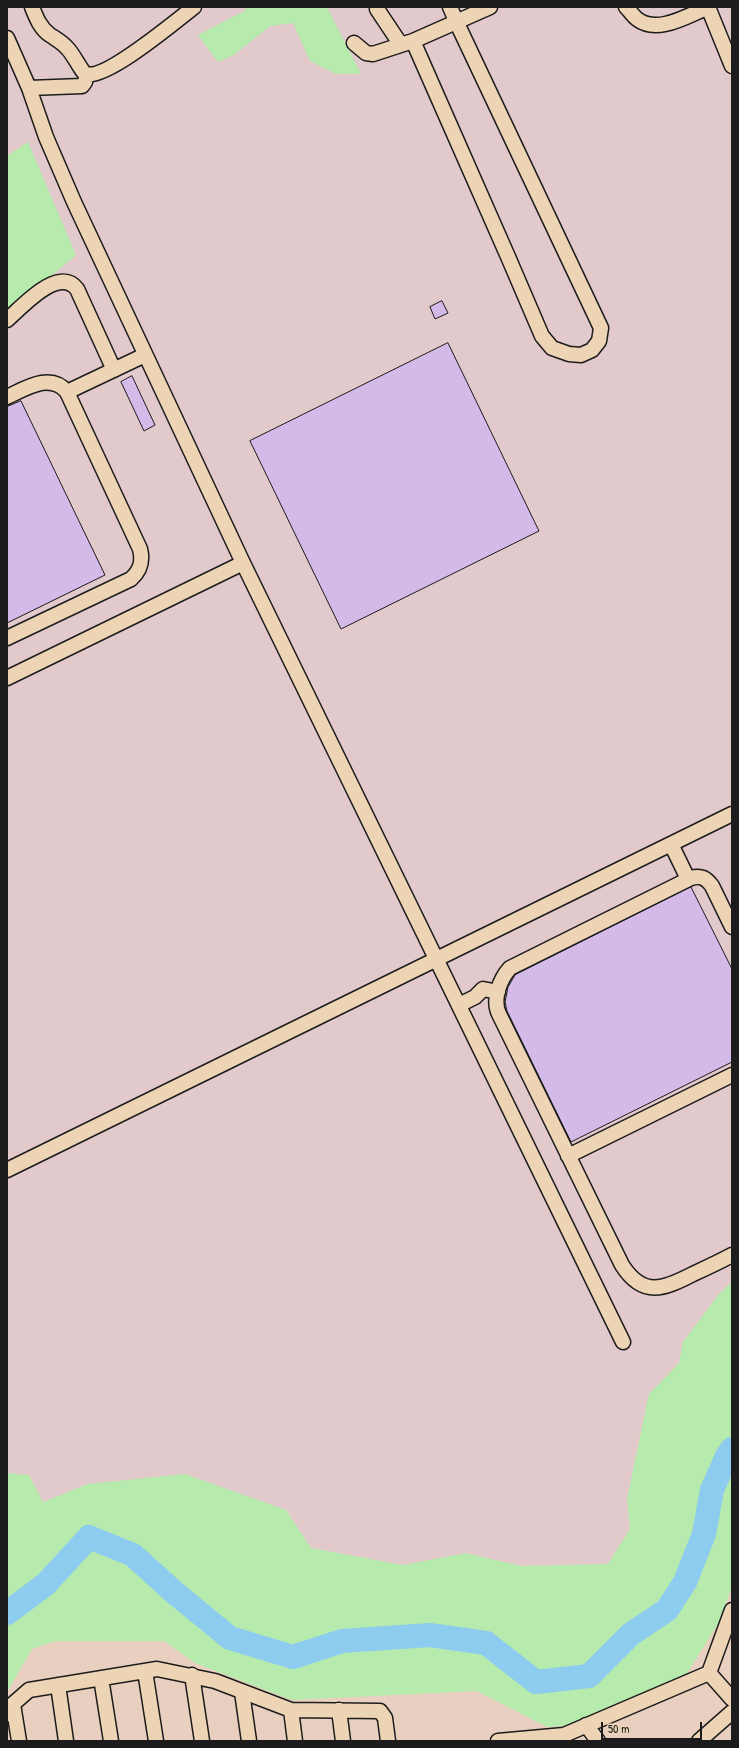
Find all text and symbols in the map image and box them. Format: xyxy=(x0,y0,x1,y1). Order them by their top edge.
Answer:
scale bar xyxy=(603,1714,704,1740)
text: 50 m xyxy=(608,1720,629,1737)

